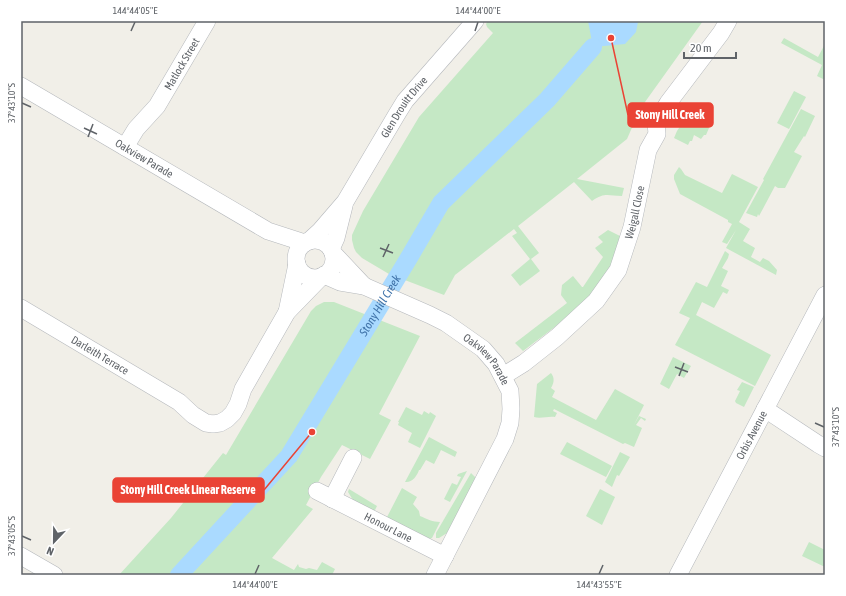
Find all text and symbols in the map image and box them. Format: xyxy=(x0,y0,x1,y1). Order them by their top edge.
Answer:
text: 144°44'05"E xyxy=(113,5,158,16)
text: 144°44'00"E xyxy=(456,5,501,16)
scale bar xyxy=(684,34,736,60)
street label: Matlock Street xyxy=(162,36,202,92)
text: 20 m xyxy=(690,41,712,55)
street label: Glen Drouitt Drive xyxy=(378,74,430,140)
text: 37°43'10"S xyxy=(6,83,17,123)
callout: Stony Hill Creek xyxy=(628,103,713,127)
text: Stony Hill Creek xyxy=(635,108,705,122)
street label: Oakview Parade xyxy=(113,137,175,180)
street label: Weigall Close xyxy=(623,185,646,240)
water label: Stony Hill Creek xyxy=(356,272,404,339)
street label: Oakview Parade xyxy=(461,331,512,387)
street label: Darleith Terrace xyxy=(69,333,131,377)
text: 37°43'10"S xyxy=(830,407,841,447)
street label: Orbis Avenue xyxy=(734,409,769,462)
callout: Stony Hill Creek Linear Reserve xyxy=(113,478,264,502)
text: Stony Hill Creek Linear Reserve xyxy=(120,483,256,497)
street label: Honour Lane xyxy=(362,510,414,544)
text: 37°43'05"S xyxy=(6,516,17,556)
north arrow xyxy=(34,522,74,562)
text: N xyxy=(45,544,56,558)
text: 144°44'00"E xyxy=(233,579,278,590)
text: 144°43'55"E xyxy=(577,579,622,590)

